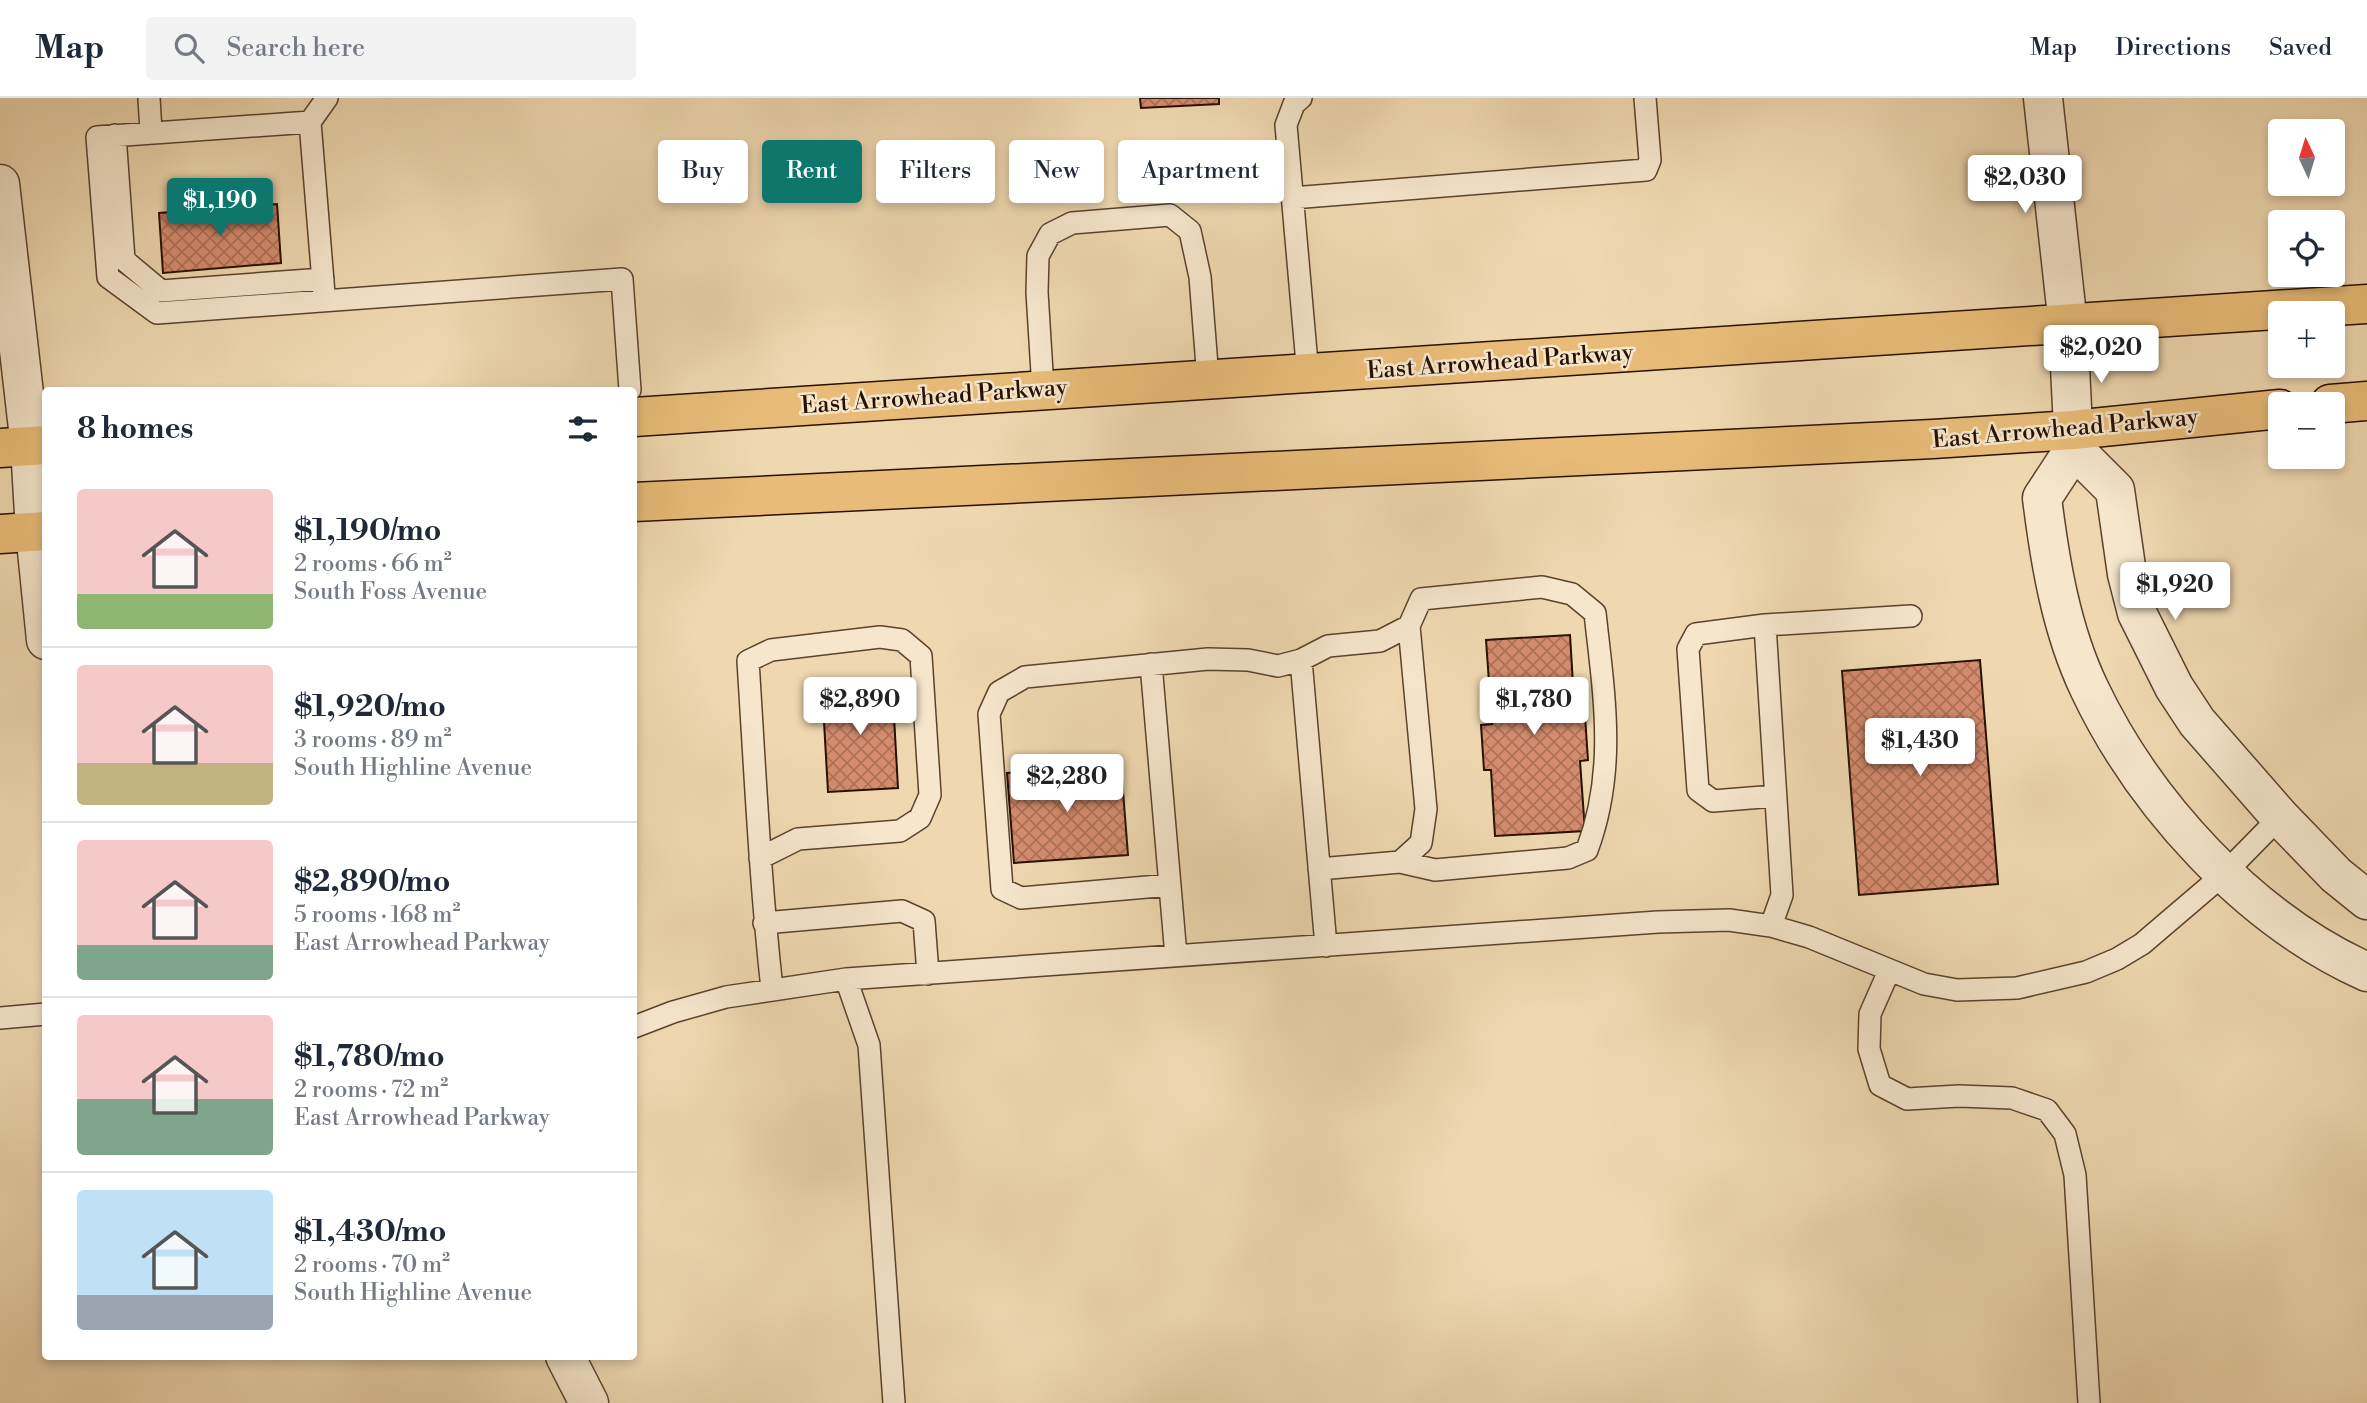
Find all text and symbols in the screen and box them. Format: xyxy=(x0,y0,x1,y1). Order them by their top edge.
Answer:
search box xyxy=(146,17,636,80)
text: Map xyxy=(35,28,104,69)
icon: search xyxy=(170,29,208,67)
text: Search here xyxy=(226,32,365,64)
text: Map xyxy=(2030,33,2077,63)
text: Directions xyxy=(2115,33,2231,63)
text: Saved xyxy=(2269,33,2332,63)
north arrow xyxy=(2268,119,2345,196)
map controls xyxy=(2268,119,2345,469)
chip: Buy xyxy=(658,140,748,203)
chip: Rent xyxy=(762,140,862,203)
chip: Filters xyxy=(876,140,995,203)
chip: New xyxy=(1009,140,1104,203)
chip: Apartment xyxy=(1118,140,1284,203)
pin: $2,030 xyxy=(1968,156,2082,215)
text: $2,030 xyxy=(1984,164,2066,192)
pin: $1,190 xyxy=(163,178,277,238)
text: $1,190 xyxy=(183,187,257,215)
button: locate xyxy=(2268,210,2345,287)
button: + xyxy=(2268,301,2345,378)
pin: $2,020 xyxy=(2044,326,2158,385)
text: $2,020 xyxy=(2060,334,2142,362)
street label: East Arrowhead Parkway xyxy=(1366,338,1635,386)
street label: East Arrowhead Parkway xyxy=(800,373,1069,421)
button: − xyxy=(2268,392,2345,469)
street label: East Arrowhead Parkway xyxy=(1931,402,2200,456)
text: 8 homes xyxy=(77,410,193,448)
icon: filters xyxy=(564,410,602,448)
text: $1,190/mo xyxy=(294,512,441,550)
icon: home xyxy=(133,517,217,601)
text: 2 rooms · 66 m² xyxy=(294,550,452,578)
pin: $1,920 xyxy=(2118,562,2232,622)
text: $1,920 xyxy=(2136,571,2214,599)
text: South Foss Avenue xyxy=(294,578,487,606)
pin: $2,890 xyxy=(803,678,917,737)
pin: $1,780 xyxy=(1477,678,1591,737)
text: $2,890 xyxy=(820,686,900,714)
text: $1,780 xyxy=(1496,686,1572,714)
text: $1,920/mo xyxy=(294,688,446,726)
icon: home xyxy=(133,693,217,777)
pin: $1,430 xyxy=(1863,718,1977,778)
text: 3 rooms · 89 m² xyxy=(294,726,451,754)
text: $1,430 xyxy=(1881,727,1959,755)
text: South Highline Avenue xyxy=(294,754,532,782)
pin: $2,280 xyxy=(1010,754,1124,814)
text: $2,280 xyxy=(1027,763,1107,791)
text: $2,890/mo xyxy=(294,863,450,901)
icon: home xyxy=(133,868,217,952)
text: 5 rooms · 168 m² xyxy=(294,901,461,929)
text: East Arrowhead Parkway xyxy=(294,929,550,957)
text: $1,780/mo xyxy=(294,1038,445,1076)
icon: home xyxy=(133,1043,217,1127)
text: 2 rooms · 72 m² xyxy=(294,1076,448,1104)
text: East Arrowhead Parkway xyxy=(294,1104,550,1132)
text: $1,430/mo xyxy=(294,1213,446,1251)
icon: home xyxy=(133,1218,217,1302)
text: 2 rooms · 70 m² xyxy=(294,1251,450,1279)
text: South Highline Avenue xyxy=(294,1279,532,1307)

